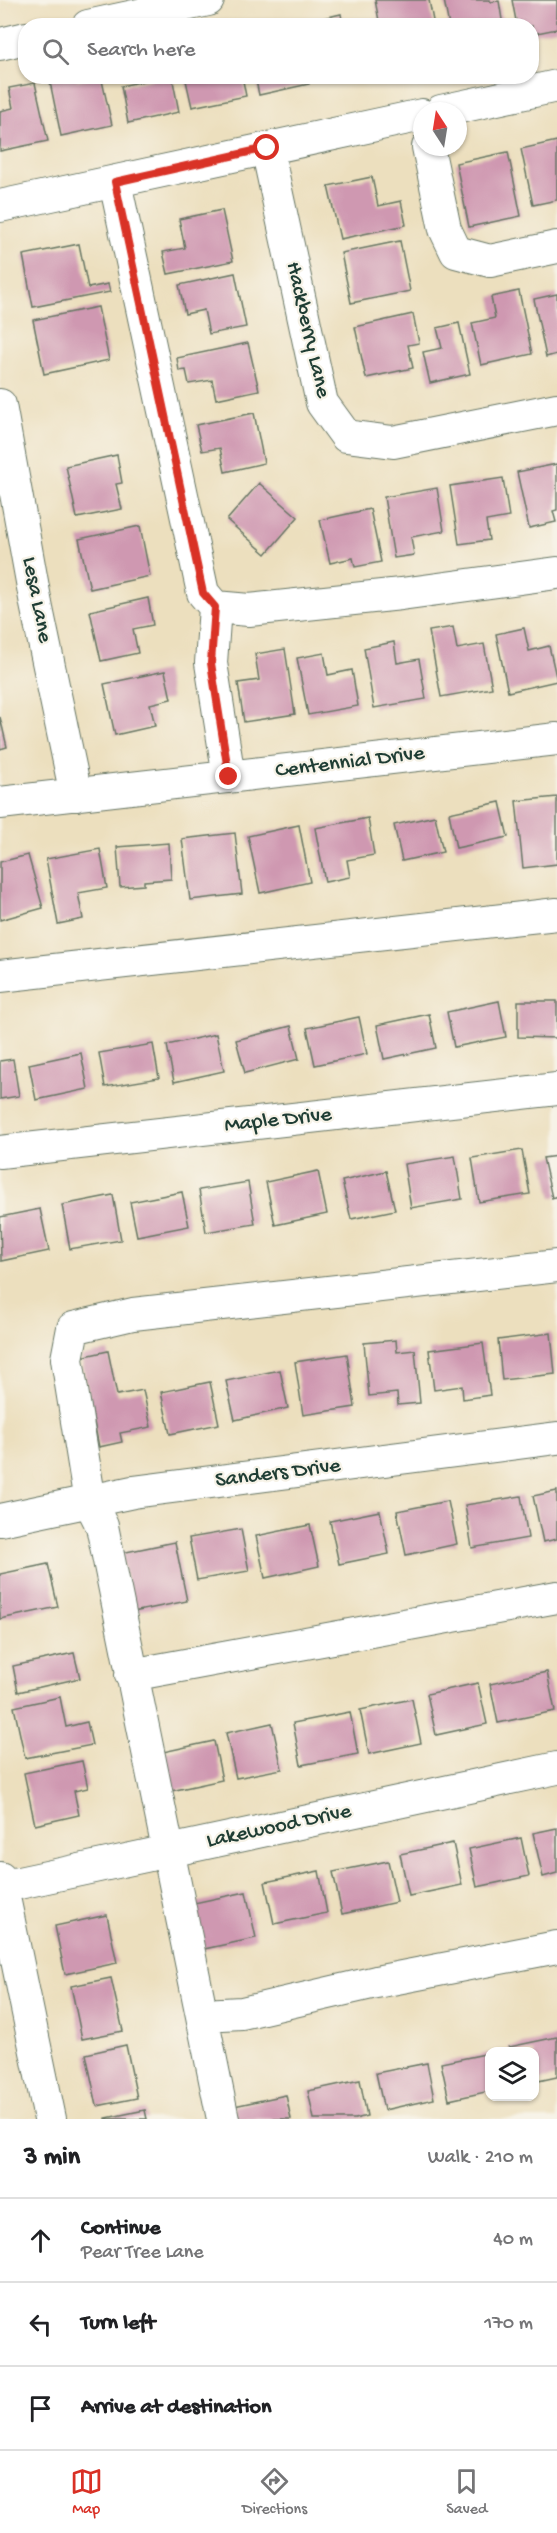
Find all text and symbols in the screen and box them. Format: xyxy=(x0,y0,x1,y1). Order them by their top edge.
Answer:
search box xyxy=(18,18,539,84)
icon: search xyxy=(39,35,72,68)
text: Search here xyxy=(87,38,195,64)
north arrow xyxy=(413,102,467,156)
route start xyxy=(253,134,279,160)
street label: Hackberry Lane xyxy=(279,259,335,401)
street label: Lesa Lane xyxy=(15,555,57,646)
street label: Centennial Drive xyxy=(274,741,427,785)
route end xyxy=(215,763,241,789)
street label: Maple Drive xyxy=(223,1102,334,1140)
street label: Sanders Drive xyxy=(214,1453,343,1495)
street label: Lakewood Drive xyxy=(204,1799,354,1855)
map controls xyxy=(485,2047,539,2101)
button: layers xyxy=(485,2047,539,2101)
text: 3 min xyxy=(24,2143,80,2174)
text: Walk · 210 m xyxy=(428,2147,533,2170)
text: Continue xyxy=(81,2216,161,2242)
icon: ahead xyxy=(24,2224,57,2257)
text: 40 m xyxy=(493,2229,533,2252)
text: Pear Tree Lane xyxy=(81,2242,204,2265)
icon: left xyxy=(24,2308,57,2341)
text: Turn left xyxy=(81,2311,155,2337)
text: 170 m xyxy=(484,2313,533,2336)
icon: arrive xyxy=(24,2392,57,2425)
text: Arrive at destination xyxy=(81,2395,271,2421)
tab: Map xyxy=(70,2465,103,2520)
tab: Directions xyxy=(242,2465,307,2520)
tab: Saved xyxy=(446,2465,487,2520)

